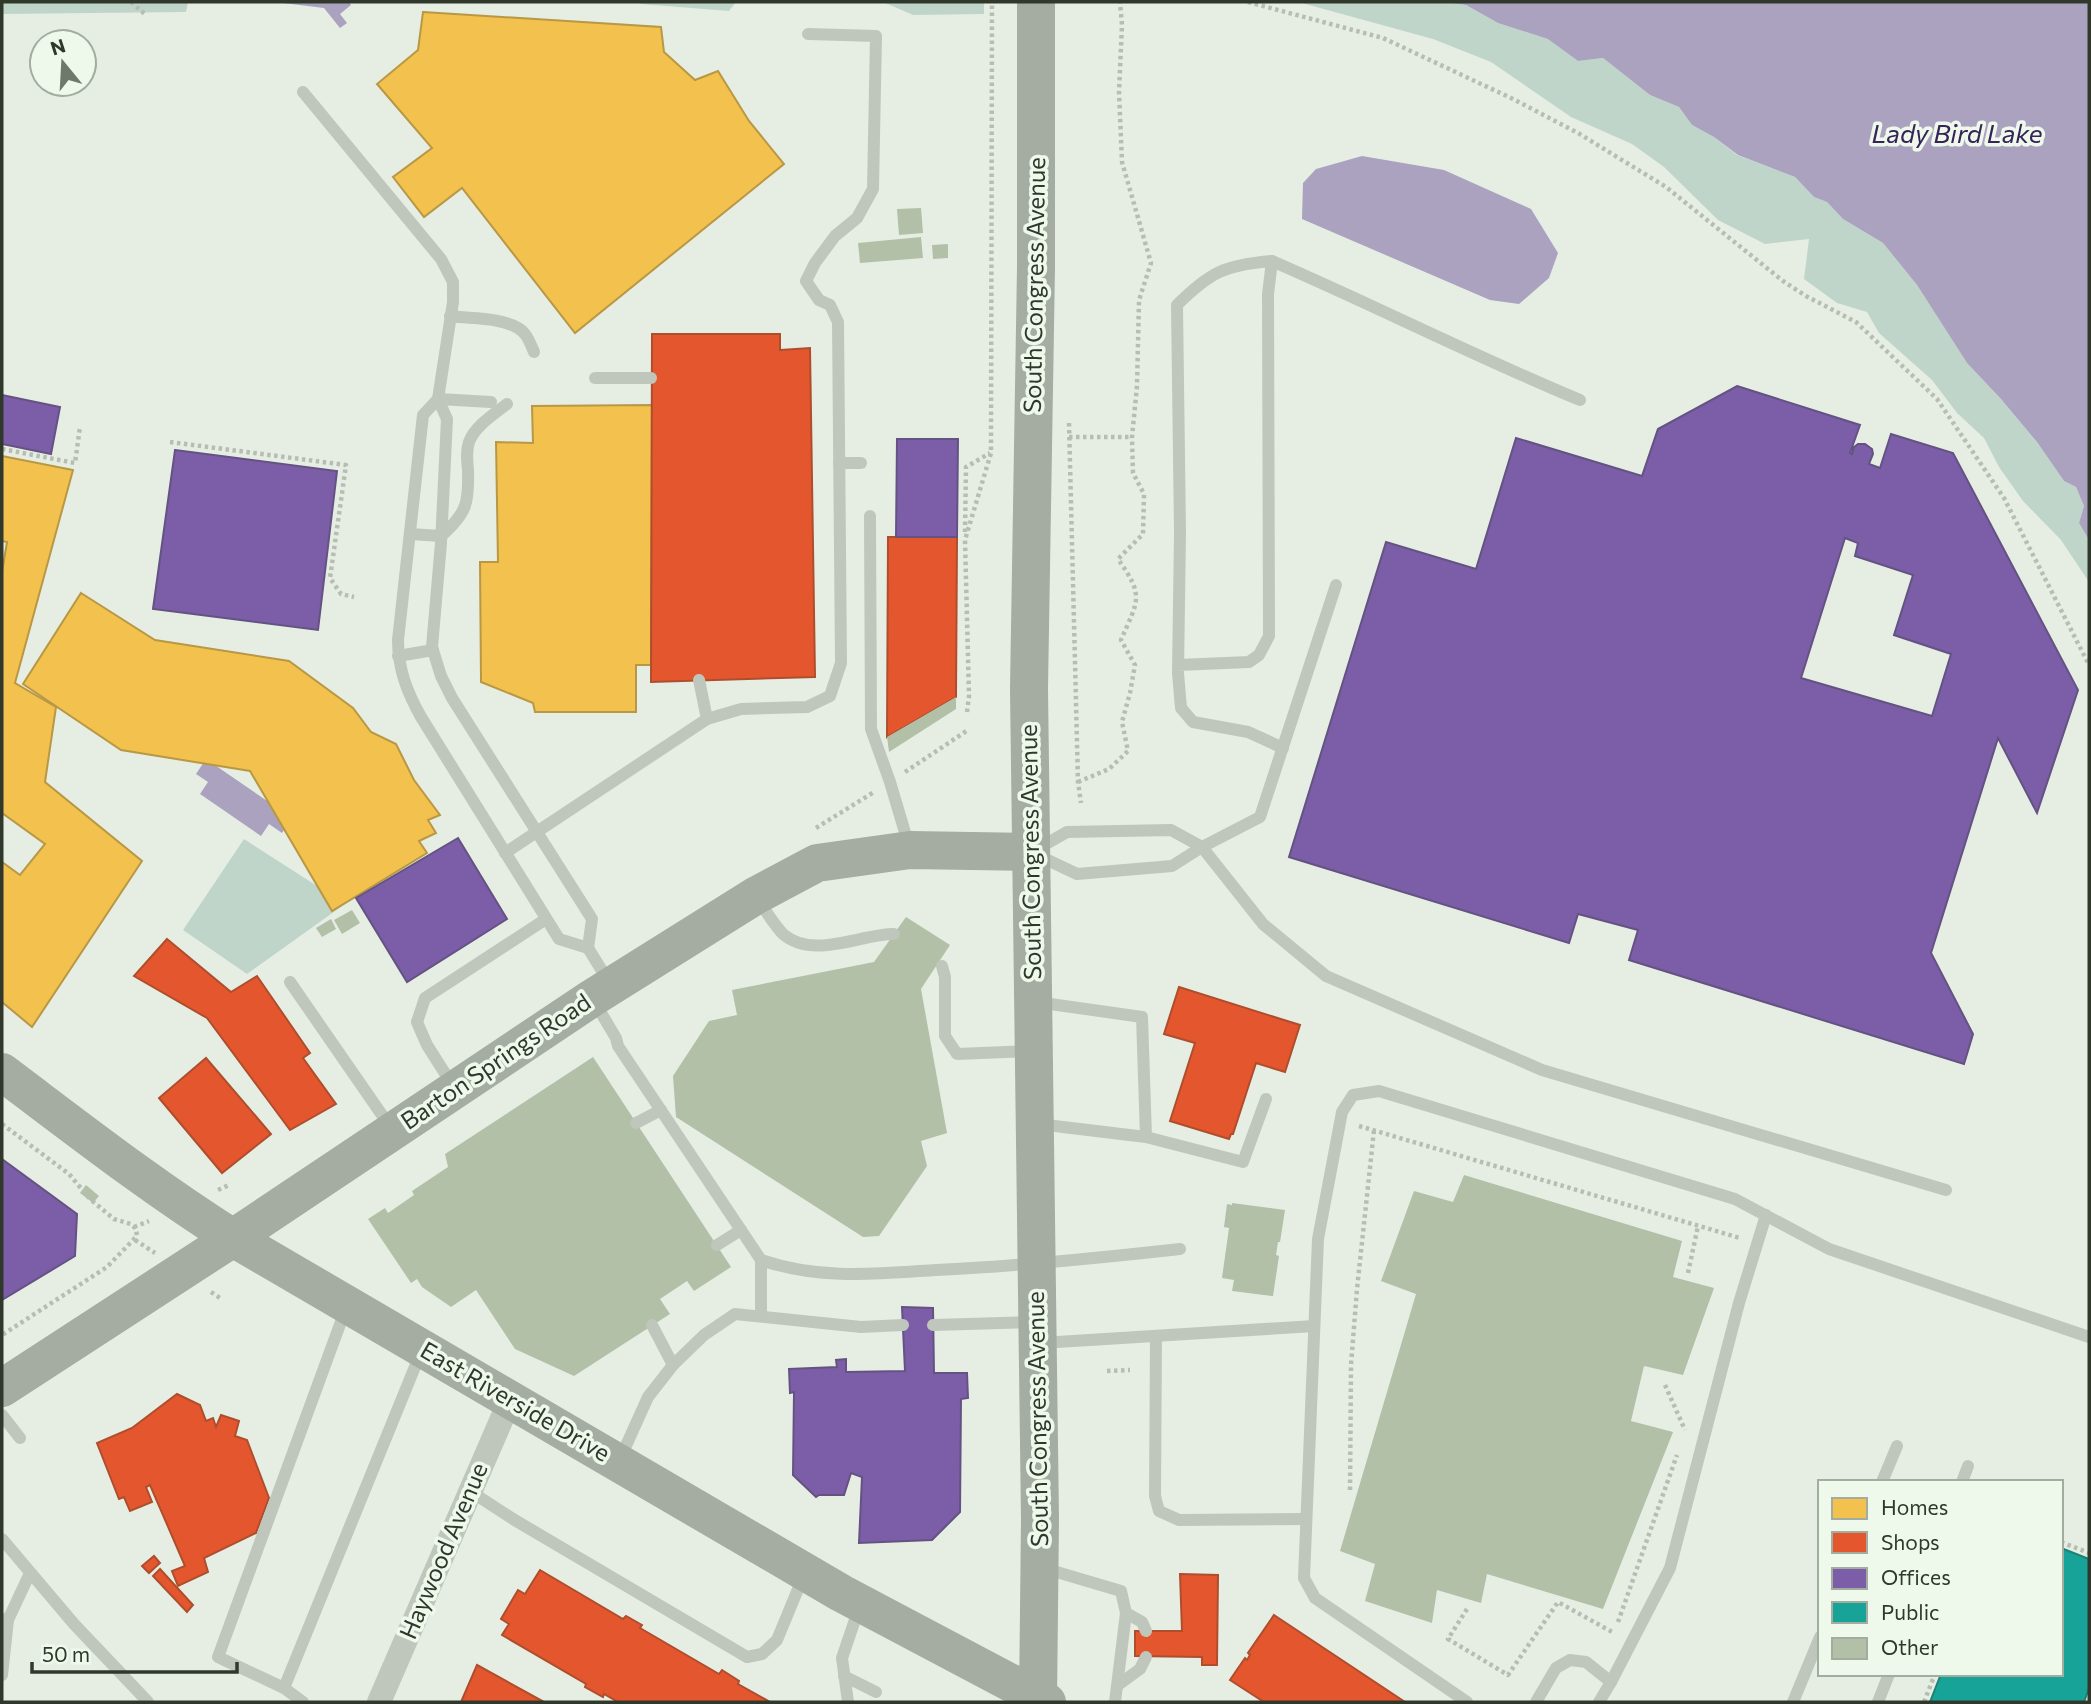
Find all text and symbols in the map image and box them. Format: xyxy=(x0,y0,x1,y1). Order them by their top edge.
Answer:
north arrow xyxy=(28,28,98,98)
text: N xyxy=(47,33,68,59)
water label: Lady Bird Lake xyxy=(1871,117,2043,148)
street label: South Congress Avenue xyxy=(1017,157,1050,413)
street label: South Congress Avenue xyxy=(1013,724,1046,980)
street label: Barton Springs Road xyxy=(395,987,595,1135)
street label: South Congress Avenue xyxy=(1020,1291,1053,1547)
street label: East Riverside Drive xyxy=(416,1335,616,1467)
street label: Haywood Avenue xyxy=(392,1458,493,1643)
legend xyxy=(1818,1480,2063,1676)
text: Homes xyxy=(1881,1494,1948,1519)
text: Shops xyxy=(1881,1529,1940,1554)
text: Offices xyxy=(1881,1564,1951,1589)
text: Public xyxy=(1881,1599,1939,1624)
scale bar xyxy=(32,1630,236,1674)
text: Other xyxy=(1881,1634,1938,1659)
text: 50 m xyxy=(42,1641,90,1666)

